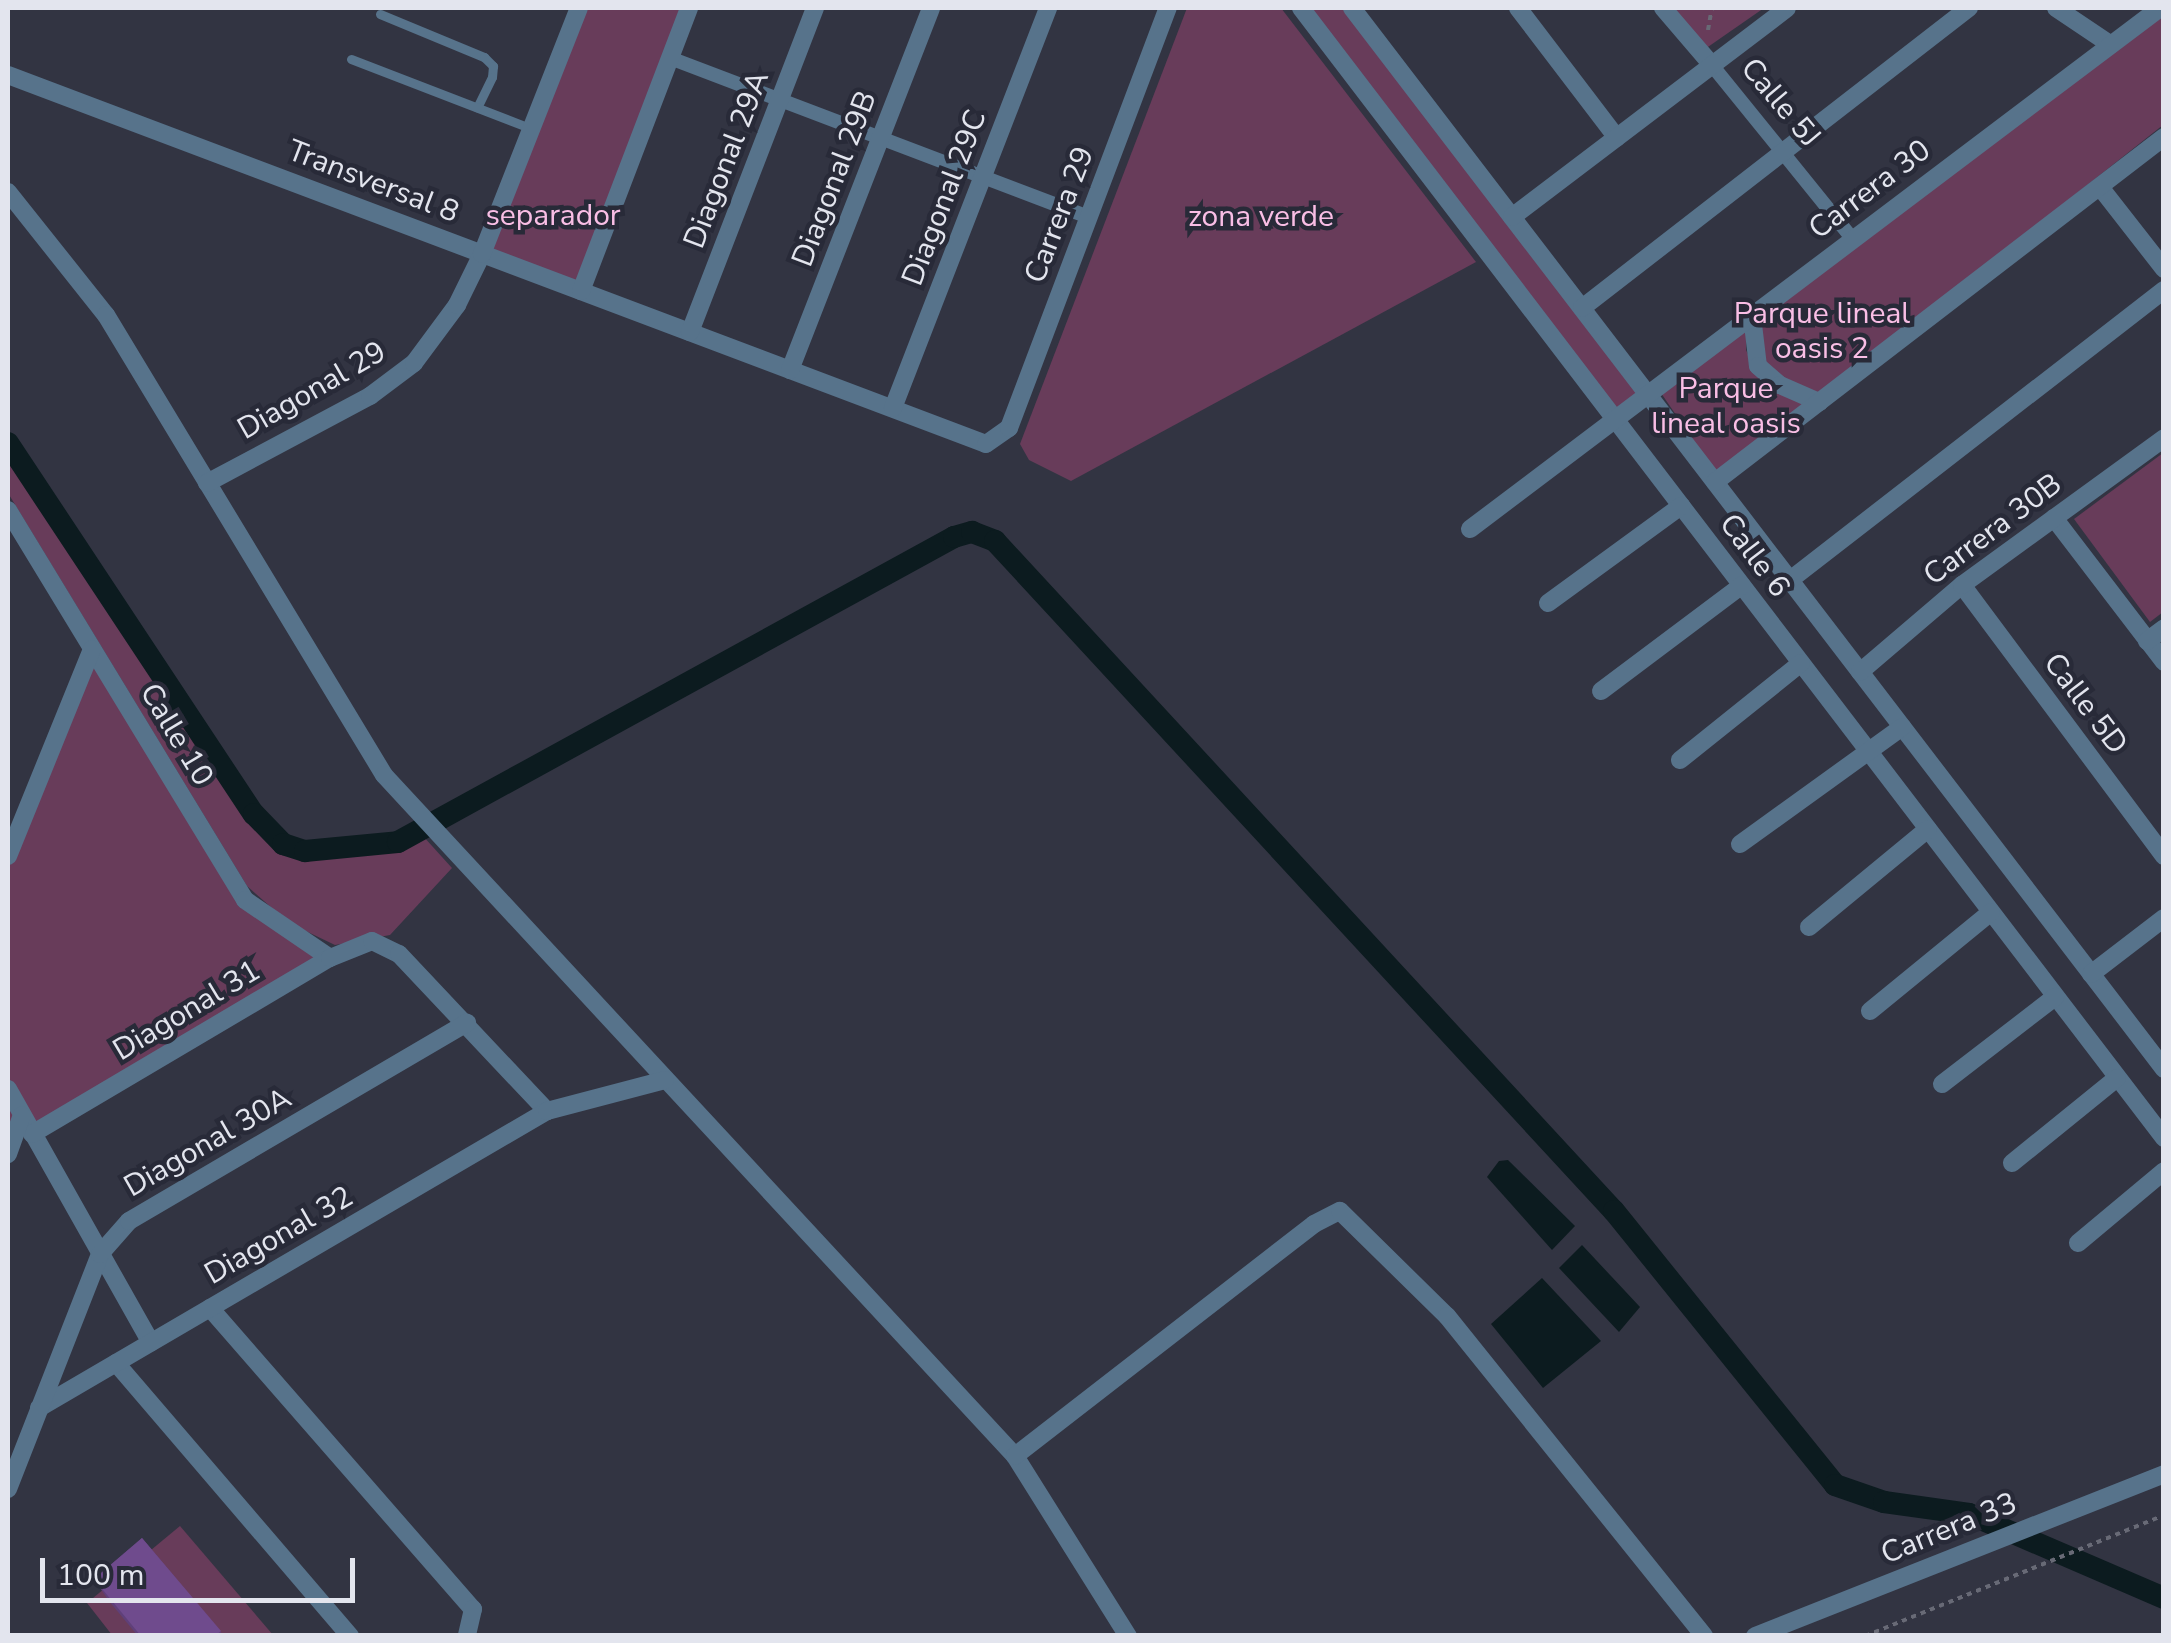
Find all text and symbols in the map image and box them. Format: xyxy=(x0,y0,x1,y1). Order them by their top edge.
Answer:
street label: Calle 5J xyxy=(1733,51,1827,155)
street label: Diagonal 29A xyxy=(677,66,777,254)
street label: Diagonal 29B xyxy=(785,86,885,272)
street label: Diagonal 29C xyxy=(895,105,995,291)
street label: Transversal 8 xyxy=(282,133,464,231)
street label: Carrera 30 xyxy=(1802,133,1938,247)
street label: Carrera 29 xyxy=(1018,142,1102,288)
park label: separador xyxy=(485,198,621,234)
park label: zona verde xyxy=(1188,199,1334,235)
park label: Parque lineal oasis 2 xyxy=(1734,296,1910,366)
street label: Diagonal 29 xyxy=(232,334,392,448)
park label: Parque lineal oasis xyxy=(1651,371,1801,442)
street label: Carrera 30B xyxy=(1917,466,2069,594)
street label: Calle 6 xyxy=(1711,507,1797,605)
street label: Calle 5D xyxy=(2035,646,2135,762)
street label: Calle 10 xyxy=(132,677,220,793)
street label: Diagonal 31 xyxy=(107,953,267,1069)
street label: Diagonal 30A xyxy=(118,1081,298,1205)
street label: Diagonal 32 xyxy=(199,1179,359,1293)
street label: Carrera 33 xyxy=(1876,1486,2022,1572)
scale bar xyxy=(45,1538,360,1600)
text: 100 m xyxy=(57,1555,144,1596)

